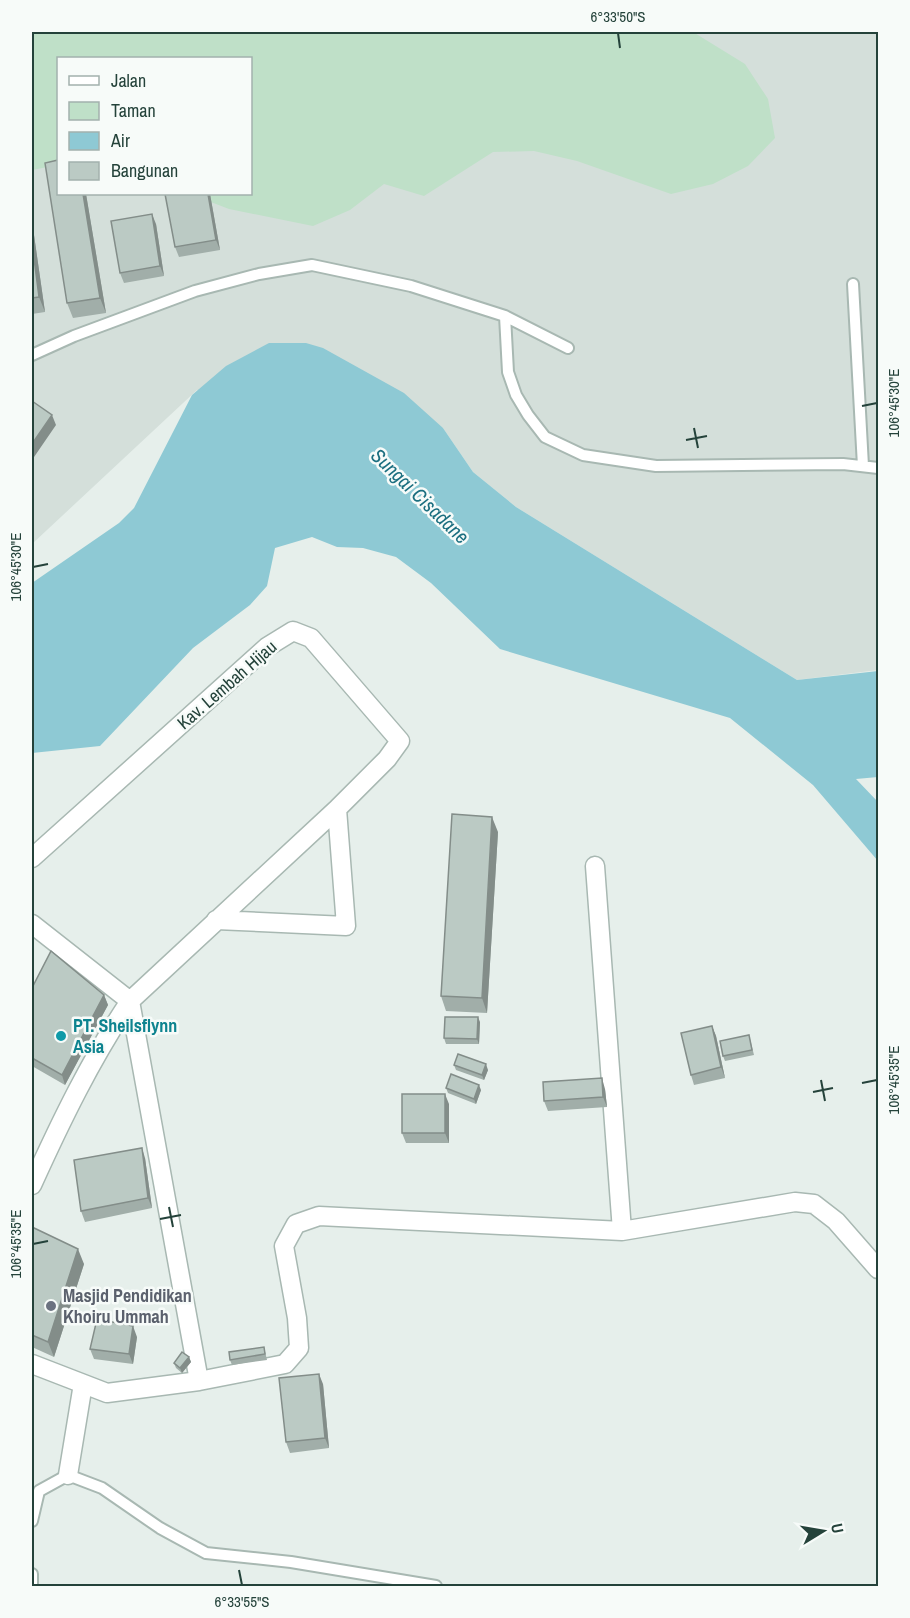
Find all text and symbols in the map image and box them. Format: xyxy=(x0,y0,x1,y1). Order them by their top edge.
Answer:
text: 6°33'50"S xyxy=(590,6,646,27)
legend xyxy=(57,57,252,195)
text: Jalan xyxy=(111,68,146,93)
text: Taman xyxy=(111,98,156,123)
text: Air xyxy=(110,128,130,153)
text: Bangunan xyxy=(111,158,178,183)
text: 106°45'30"E xyxy=(883,369,904,437)
water label: Sungai Cisadane xyxy=(365,442,475,549)
text: 106°45'30"E xyxy=(5,533,26,601)
street label: Kav. Lembah Hijau xyxy=(172,634,282,735)
place label: PT. Sheilsflynn Asia xyxy=(73,1013,177,1059)
marker: PT. Sheilsflynn Asia xyxy=(54,1029,68,1043)
text: 106°45'35"E xyxy=(883,1046,904,1114)
text: 106°45'35"E xyxy=(5,1210,26,1278)
place label: Masjid Pendidikan Khoiru Ummah xyxy=(63,1283,192,1329)
marker: Masjid Pendidikan Khoiru Ummah xyxy=(44,1299,58,1313)
north arrow xyxy=(793,1501,853,1561)
text: U xyxy=(826,1521,849,1535)
text: 6°33'55"S xyxy=(214,1591,270,1612)

